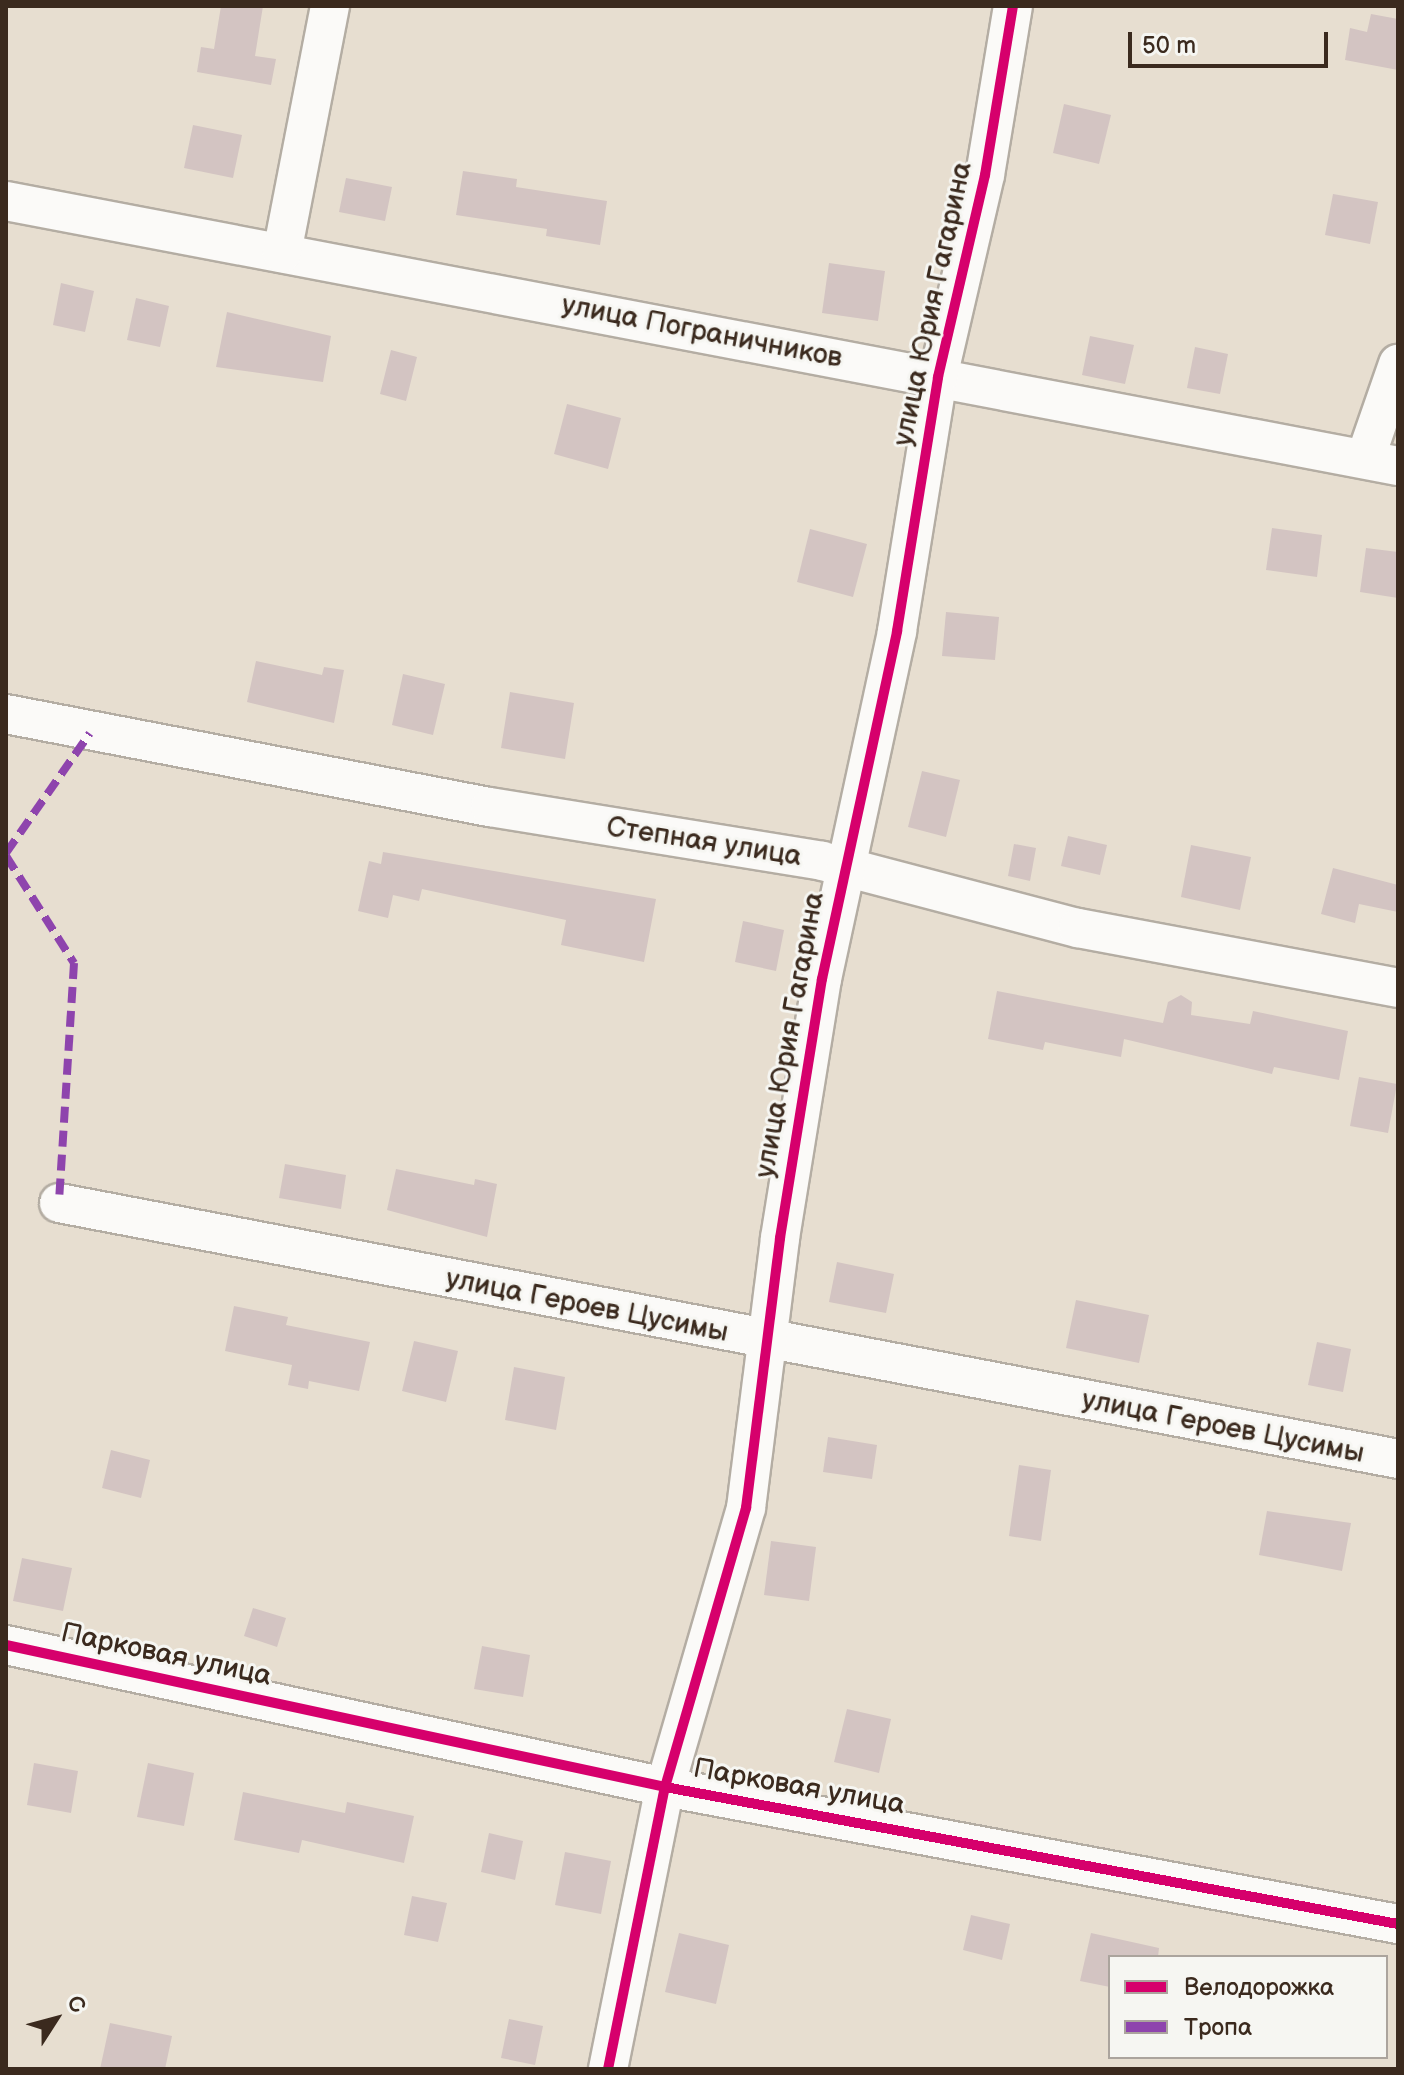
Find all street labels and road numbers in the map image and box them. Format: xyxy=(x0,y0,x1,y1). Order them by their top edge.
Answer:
street label: улица Юрия Гагарина xyxy=(886,159,980,449)
street label: улица Пограничников xyxy=(559,288,845,376)
street label: Степная улица xyxy=(604,810,804,874)
street label: улица Юрия Гагарина xyxy=(748,889,832,1181)
street label: улица Героев Цусимы xyxy=(443,1262,731,1350)
street label: улица Героев Цусимы xyxy=(1079,1383,1367,1471)
street label: Парковая улица xyxy=(58,1616,274,1694)
street label: Парковая улица xyxy=(691,1752,907,1822)

